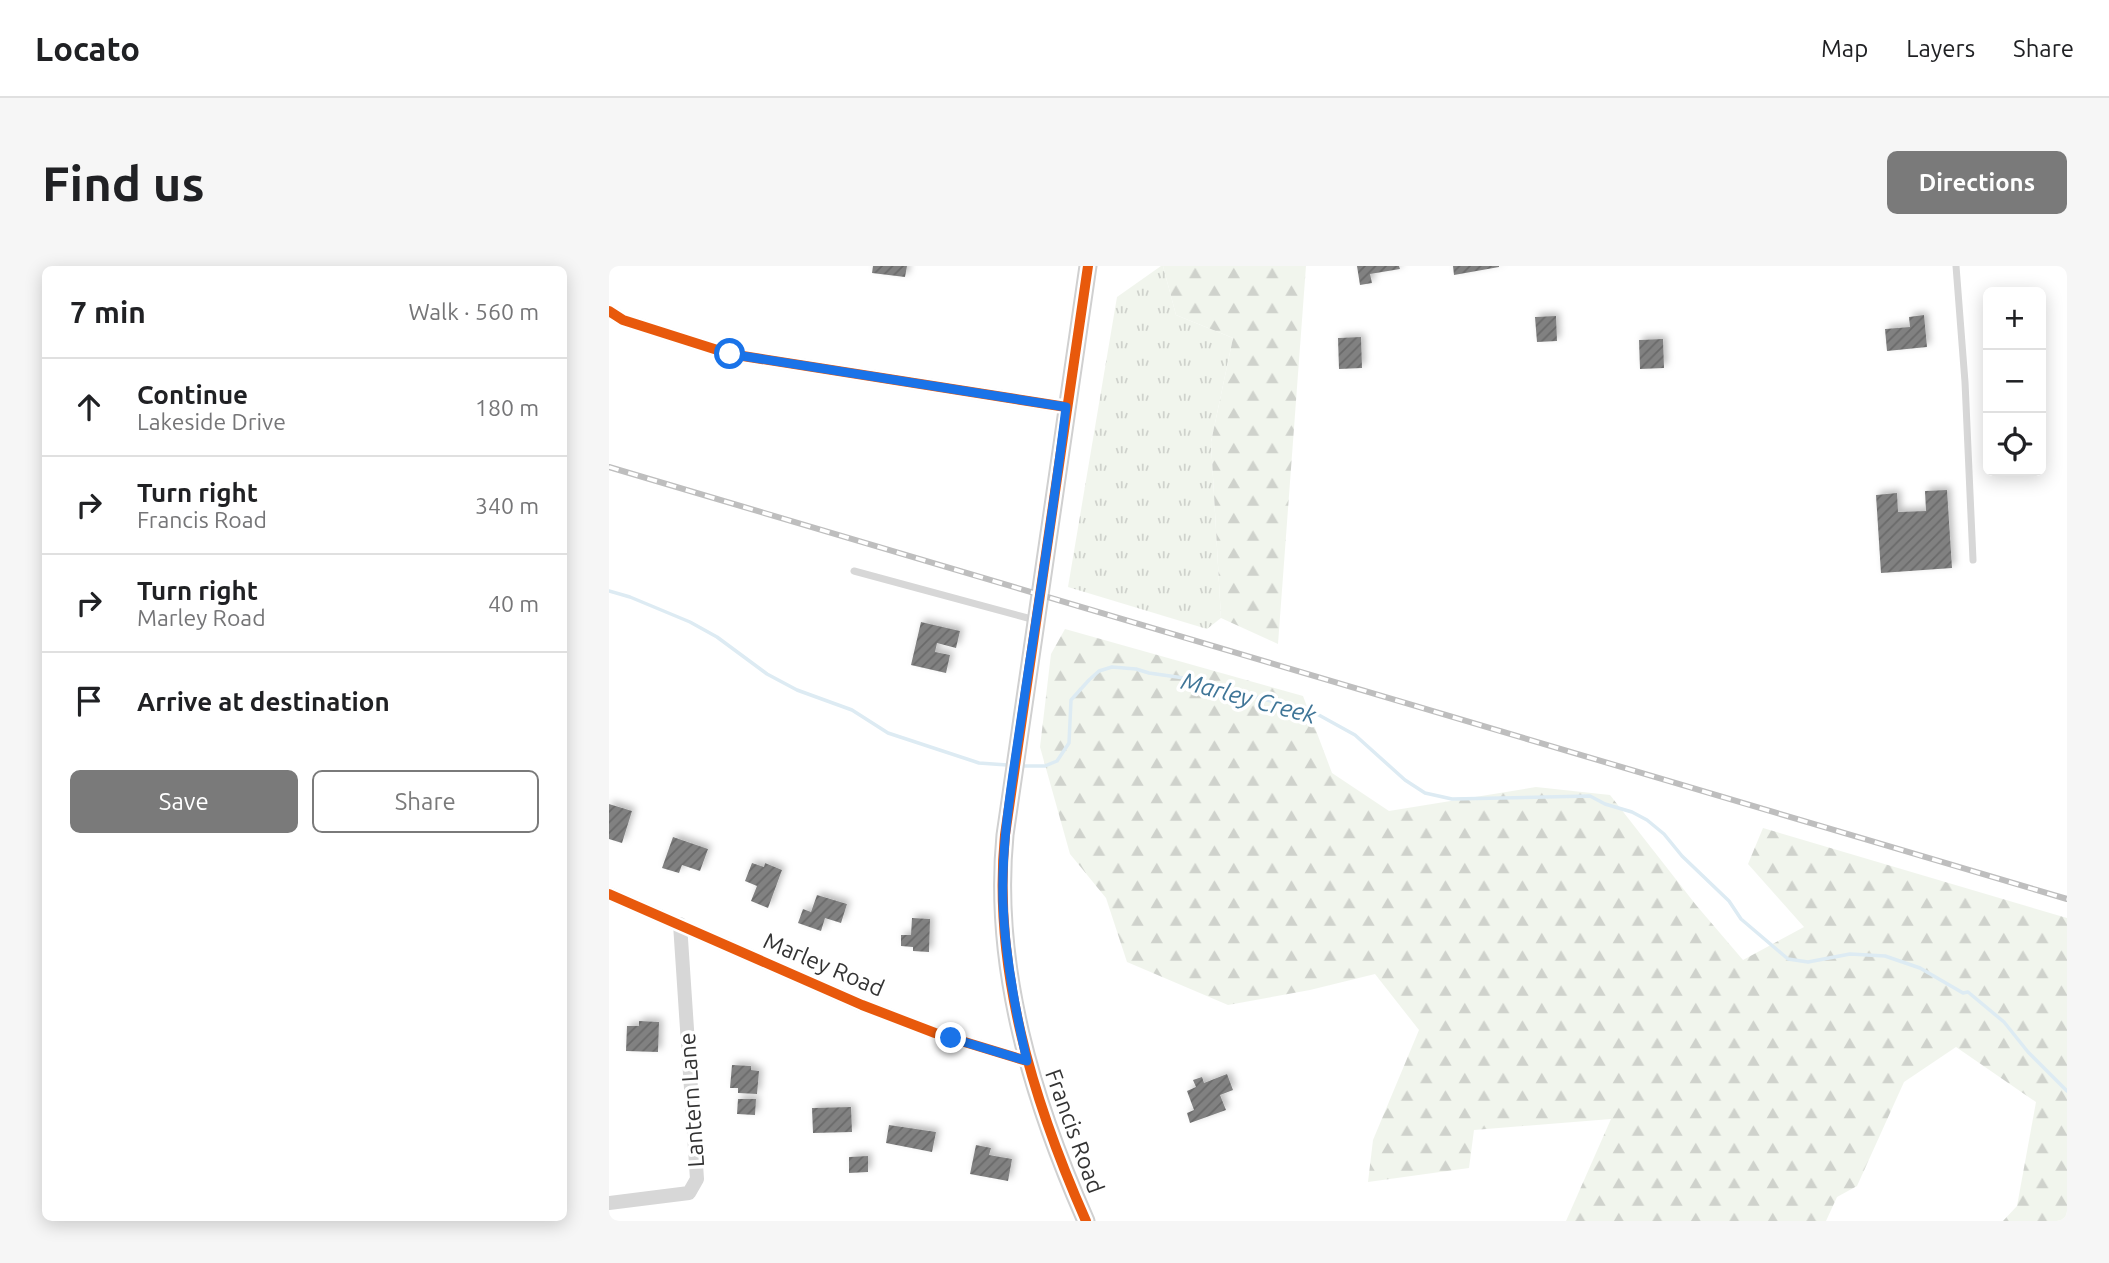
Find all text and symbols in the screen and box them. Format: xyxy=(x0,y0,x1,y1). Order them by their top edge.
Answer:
text: Locato xyxy=(35,30,140,67)
text: Map xyxy=(1821,35,1868,62)
text: Layers xyxy=(1906,35,1975,62)
text: Share xyxy=(2013,35,2074,62)
button: Directions xyxy=(1887,151,2067,214)
text: Find us xyxy=(42,155,205,210)
map controls xyxy=(1983,287,2046,476)
button: + xyxy=(1983,287,2046,350)
text: 7 min xyxy=(70,295,146,329)
text: Walk · 560 m xyxy=(408,299,539,324)
route start xyxy=(714,338,745,369)
button: − xyxy=(1983,350,2046,413)
text: Continue xyxy=(137,380,248,409)
icon: ahead xyxy=(70,388,108,426)
text: 180 m xyxy=(475,395,539,420)
text: Lakeside Drive xyxy=(137,409,286,434)
button: locate xyxy=(1983,413,2046,476)
text: Turn right xyxy=(137,478,258,507)
icon: right xyxy=(70,486,108,524)
text: 340 m xyxy=(475,493,539,518)
text: Francis Road xyxy=(137,507,267,532)
text: Turn right xyxy=(137,576,258,605)
icon: right xyxy=(70,584,108,622)
text: 40 m xyxy=(488,591,539,616)
text: Marley Road xyxy=(137,605,266,630)
water label: Marley Creek xyxy=(1179,667,1320,729)
icon: arrive xyxy=(70,682,108,720)
text: Arrive at destination xyxy=(137,687,390,716)
button: Save xyxy=(70,770,298,833)
button: Share xyxy=(312,770,539,833)
street label: Marley Road xyxy=(760,927,888,1001)
route end xyxy=(935,1022,966,1053)
street label: Lantern Lane xyxy=(674,1032,708,1168)
street label: Francis Road xyxy=(1041,1066,1109,1196)

